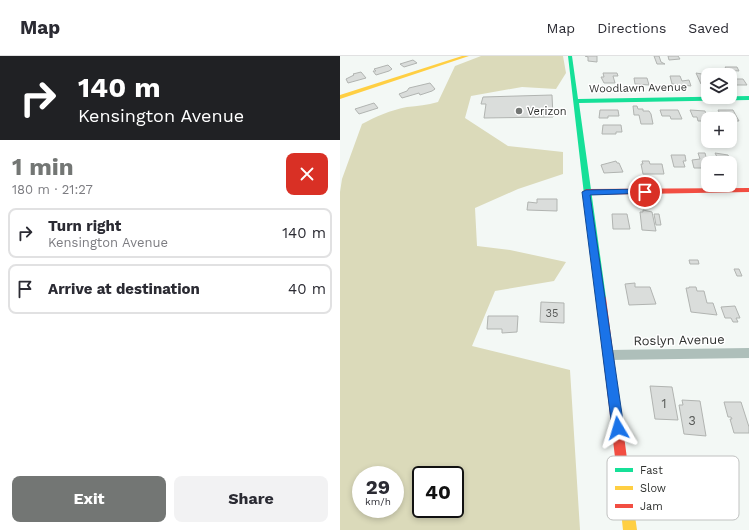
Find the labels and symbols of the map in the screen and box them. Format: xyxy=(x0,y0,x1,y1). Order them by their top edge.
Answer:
street label: Woodlawn Avenue xyxy=(589,81,687,95)
place label: Verizon xyxy=(527,105,567,118)
marker: Verizon xyxy=(514,106,524,116)
pin xyxy=(628,175,662,209)
house number: 35 xyxy=(546,307,558,320)
street label: Roslyn Avenue xyxy=(633,332,725,348)
house number: 1 xyxy=(661,396,667,411)
position arrow xyxy=(597,407,639,449)
house number: 3 xyxy=(688,413,696,428)
legend xyxy=(607,456,739,520)
text: Fast xyxy=(640,464,663,477)
speed limit sign: 40 xyxy=(412,466,464,518)
text: Slow xyxy=(640,482,666,495)
text: Jam xyxy=(640,500,663,513)

